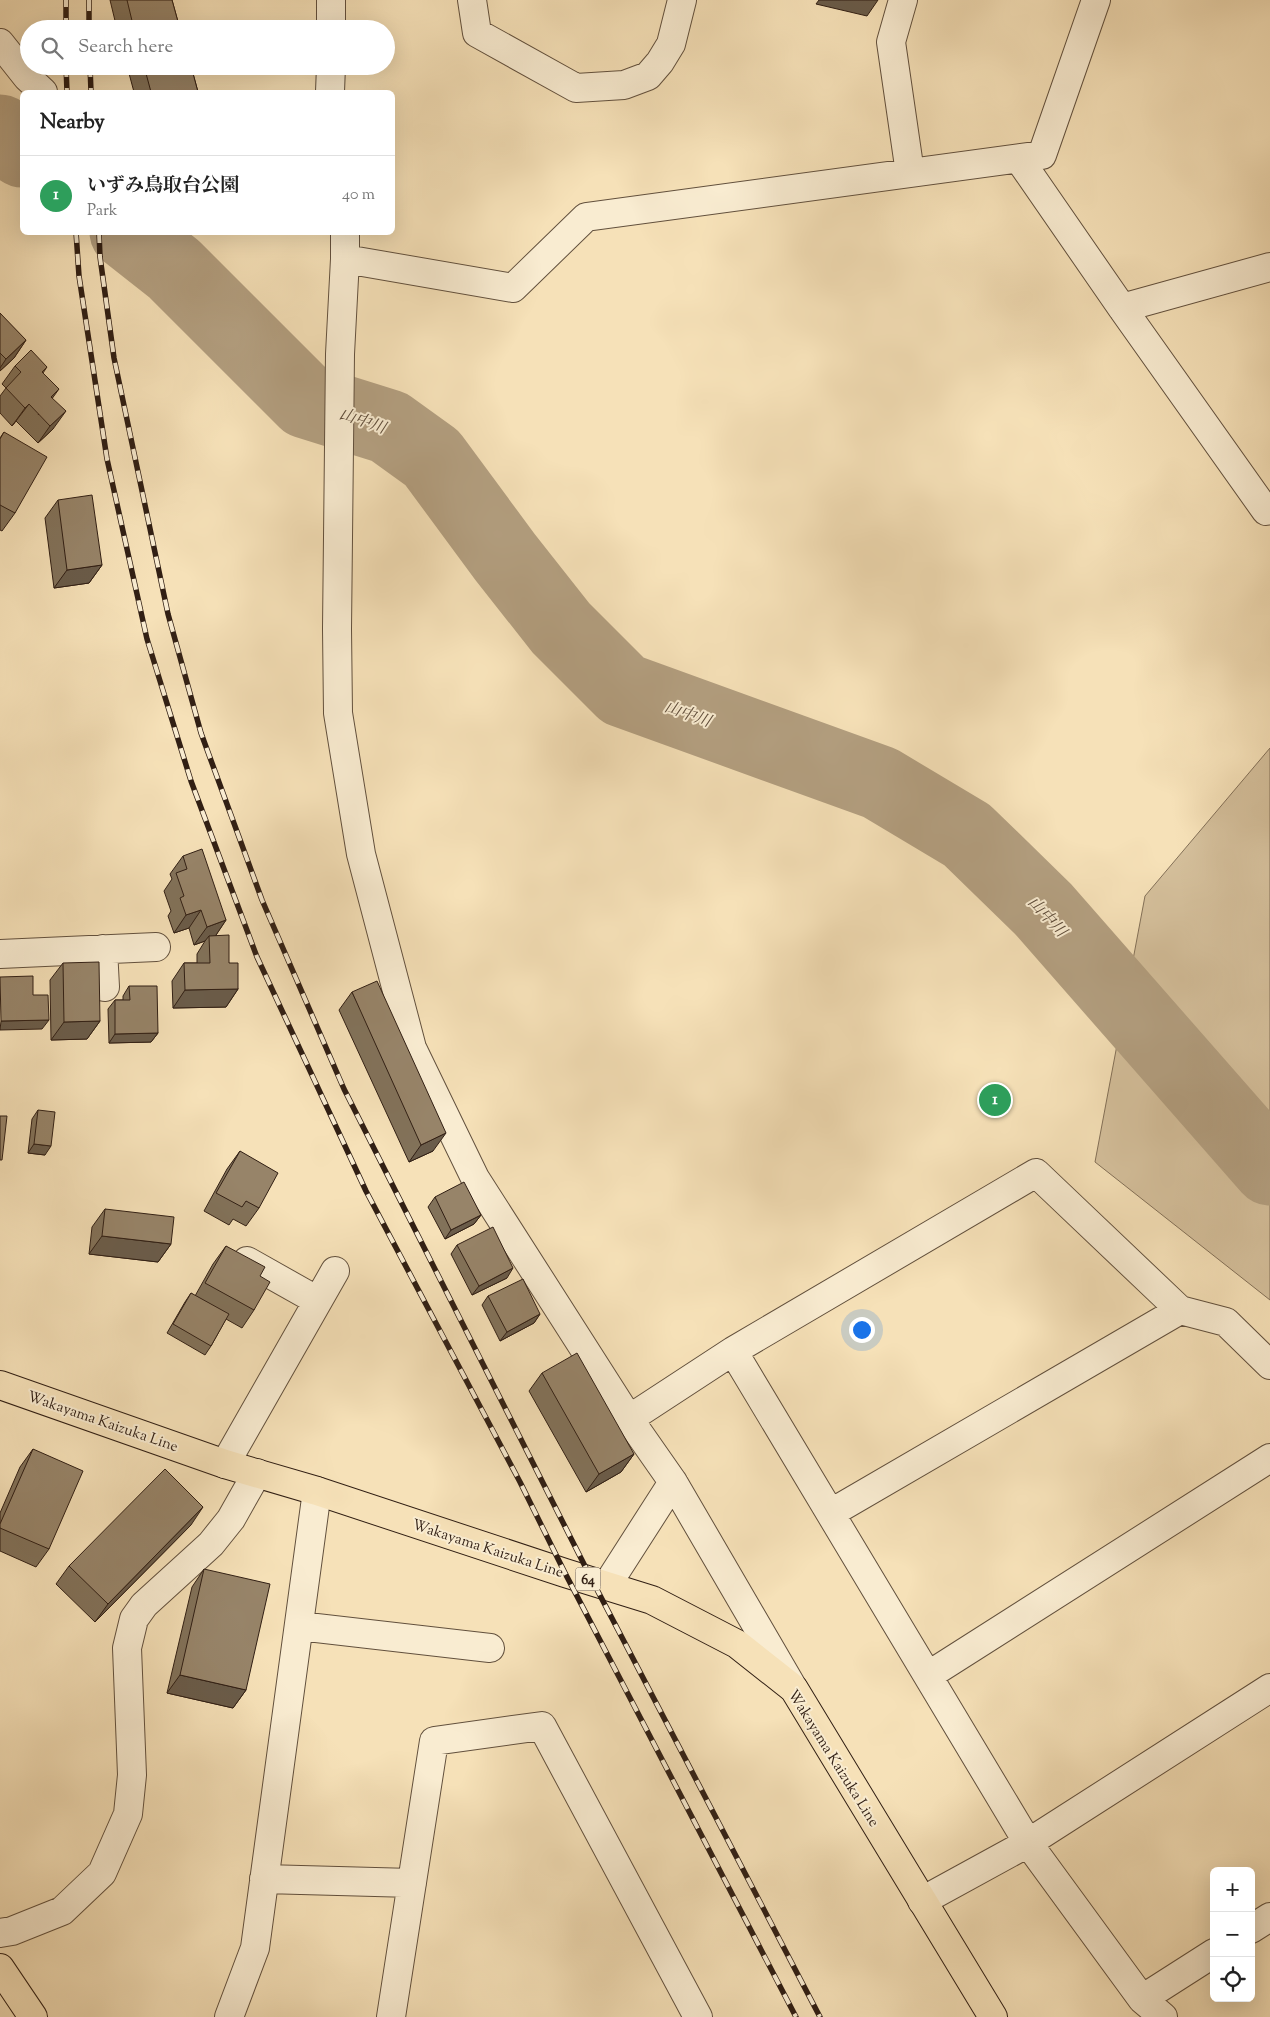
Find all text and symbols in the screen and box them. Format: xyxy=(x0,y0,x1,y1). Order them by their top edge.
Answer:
search box xyxy=(20,20,395,75)
icon: search xyxy=(38,34,66,62)
text: Search here xyxy=(78,34,173,61)
text: Nearby xyxy=(40,108,105,138)
text: いずみ鳥取台公園 xyxy=(87,173,239,200)
text: 1 xyxy=(53,184,59,207)
text: 40 m xyxy=(342,184,375,207)
text: Park xyxy=(87,200,118,223)
water label: 山中川 xyxy=(336,404,391,442)
water label: 山中川 xyxy=(661,696,716,735)
water label: 山中川 xyxy=(1021,892,1072,945)
pin: 1 xyxy=(979,1081,1011,1119)
your location xyxy=(849,1317,875,1343)
street label: Wakayama Kaizuka Line xyxy=(24,1387,181,1458)
street label: Wakayama Kaizuka Line xyxy=(409,1515,566,1584)
road number: 64 xyxy=(576,1568,600,1590)
street label: Wakayama Kaizuka Line xyxy=(782,1686,884,1831)
map controls xyxy=(1210,1867,1255,2002)
button: + xyxy=(1210,1867,1255,1912)
button: − xyxy=(1210,1912,1255,1957)
button: locate xyxy=(1210,1957,1255,2002)

